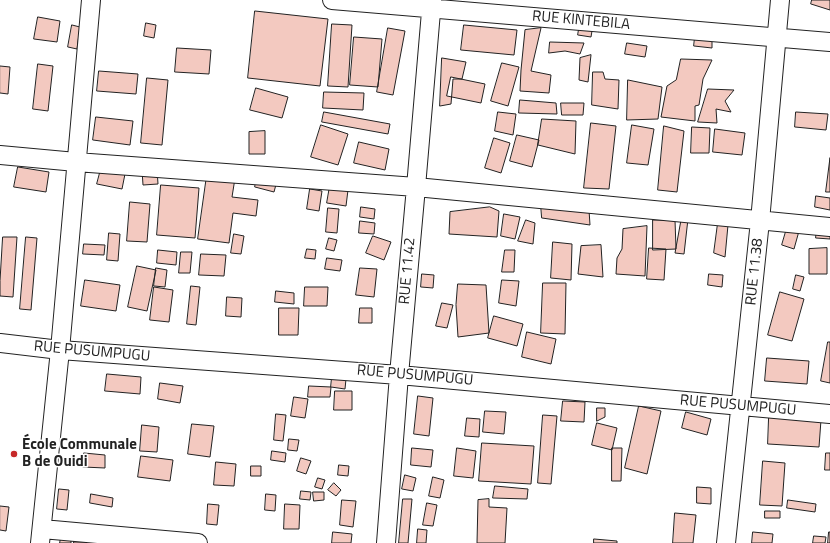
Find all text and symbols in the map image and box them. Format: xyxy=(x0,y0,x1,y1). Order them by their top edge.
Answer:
street label: RUE KINTEBILA xyxy=(531,8,631,34)
street label: RUE 11.42 xyxy=(396,237,420,305)
street label: RUE 11.38 xyxy=(743,238,767,306)
street label: RUE PUSUMPUGU xyxy=(33,338,151,366)
street label: RUE PUSUMPUGU xyxy=(356,362,474,390)
street label: RUE PUSUMPUGU xyxy=(679,392,797,420)
place label: École Communale B de Ouidi xyxy=(22,436,137,471)
marker: École Communale B de Ouidi xyxy=(9,449,19,459)

